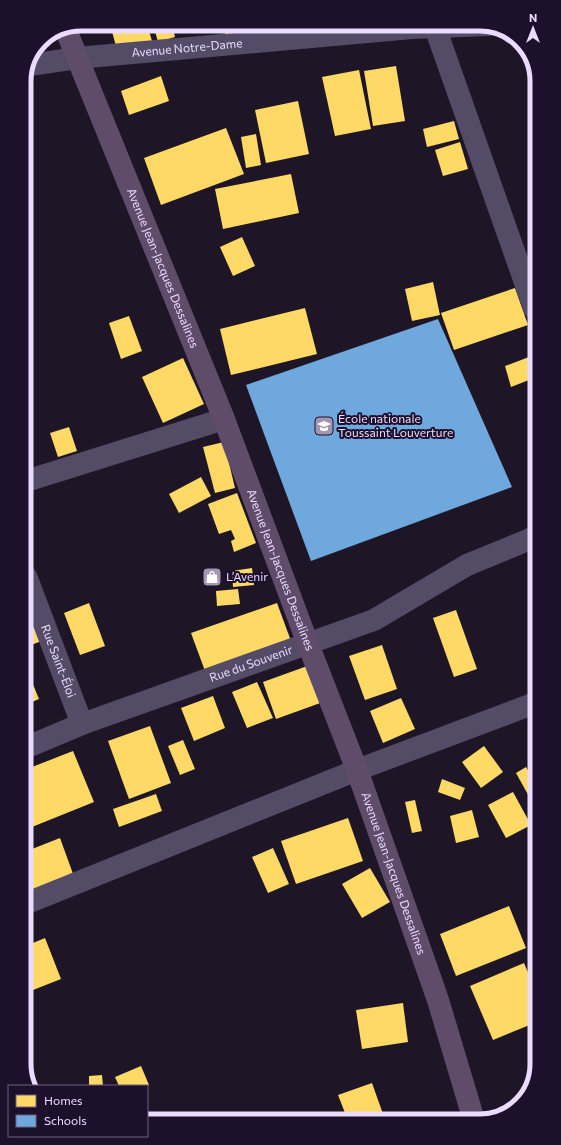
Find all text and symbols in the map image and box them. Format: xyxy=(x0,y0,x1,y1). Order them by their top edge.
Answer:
north arrow xyxy=(513,8,553,48)
text: N xyxy=(529,11,537,24)
street label: Avenue Notre-Dame xyxy=(131,35,243,59)
street label: Avenue Jean-Jacques Dessalines xyxy=(125,186,202,350)
place label: École nationale Toussaint Louverture xyxy=(338,411,453,439)
school or university icon: École nationale Toussaint Louverture xyxy=(313,415,335,437)
street label: Avenue Jean-Jacques Dessalines xyxy=(245,487,318,652)
shop icon: L’Avenir xyxy=(201,566,223,588)
place label: L’Avenir xyxy=(226,569,268,583)
street label: Rue Saint-Éloi xyxy=(39,622,79,699)
street label: Rue du Souvenir xyxy=(207,642,294,684)
street label: Avenue Jean-Jacques Dessalines xyxy=(359,790,429,956)
legend xyxy=(8,1085,148,1137)
text: Homes xyxy=(44,1093,82,1107)
text: Schools xyxy=(44,1113,87,1127)

